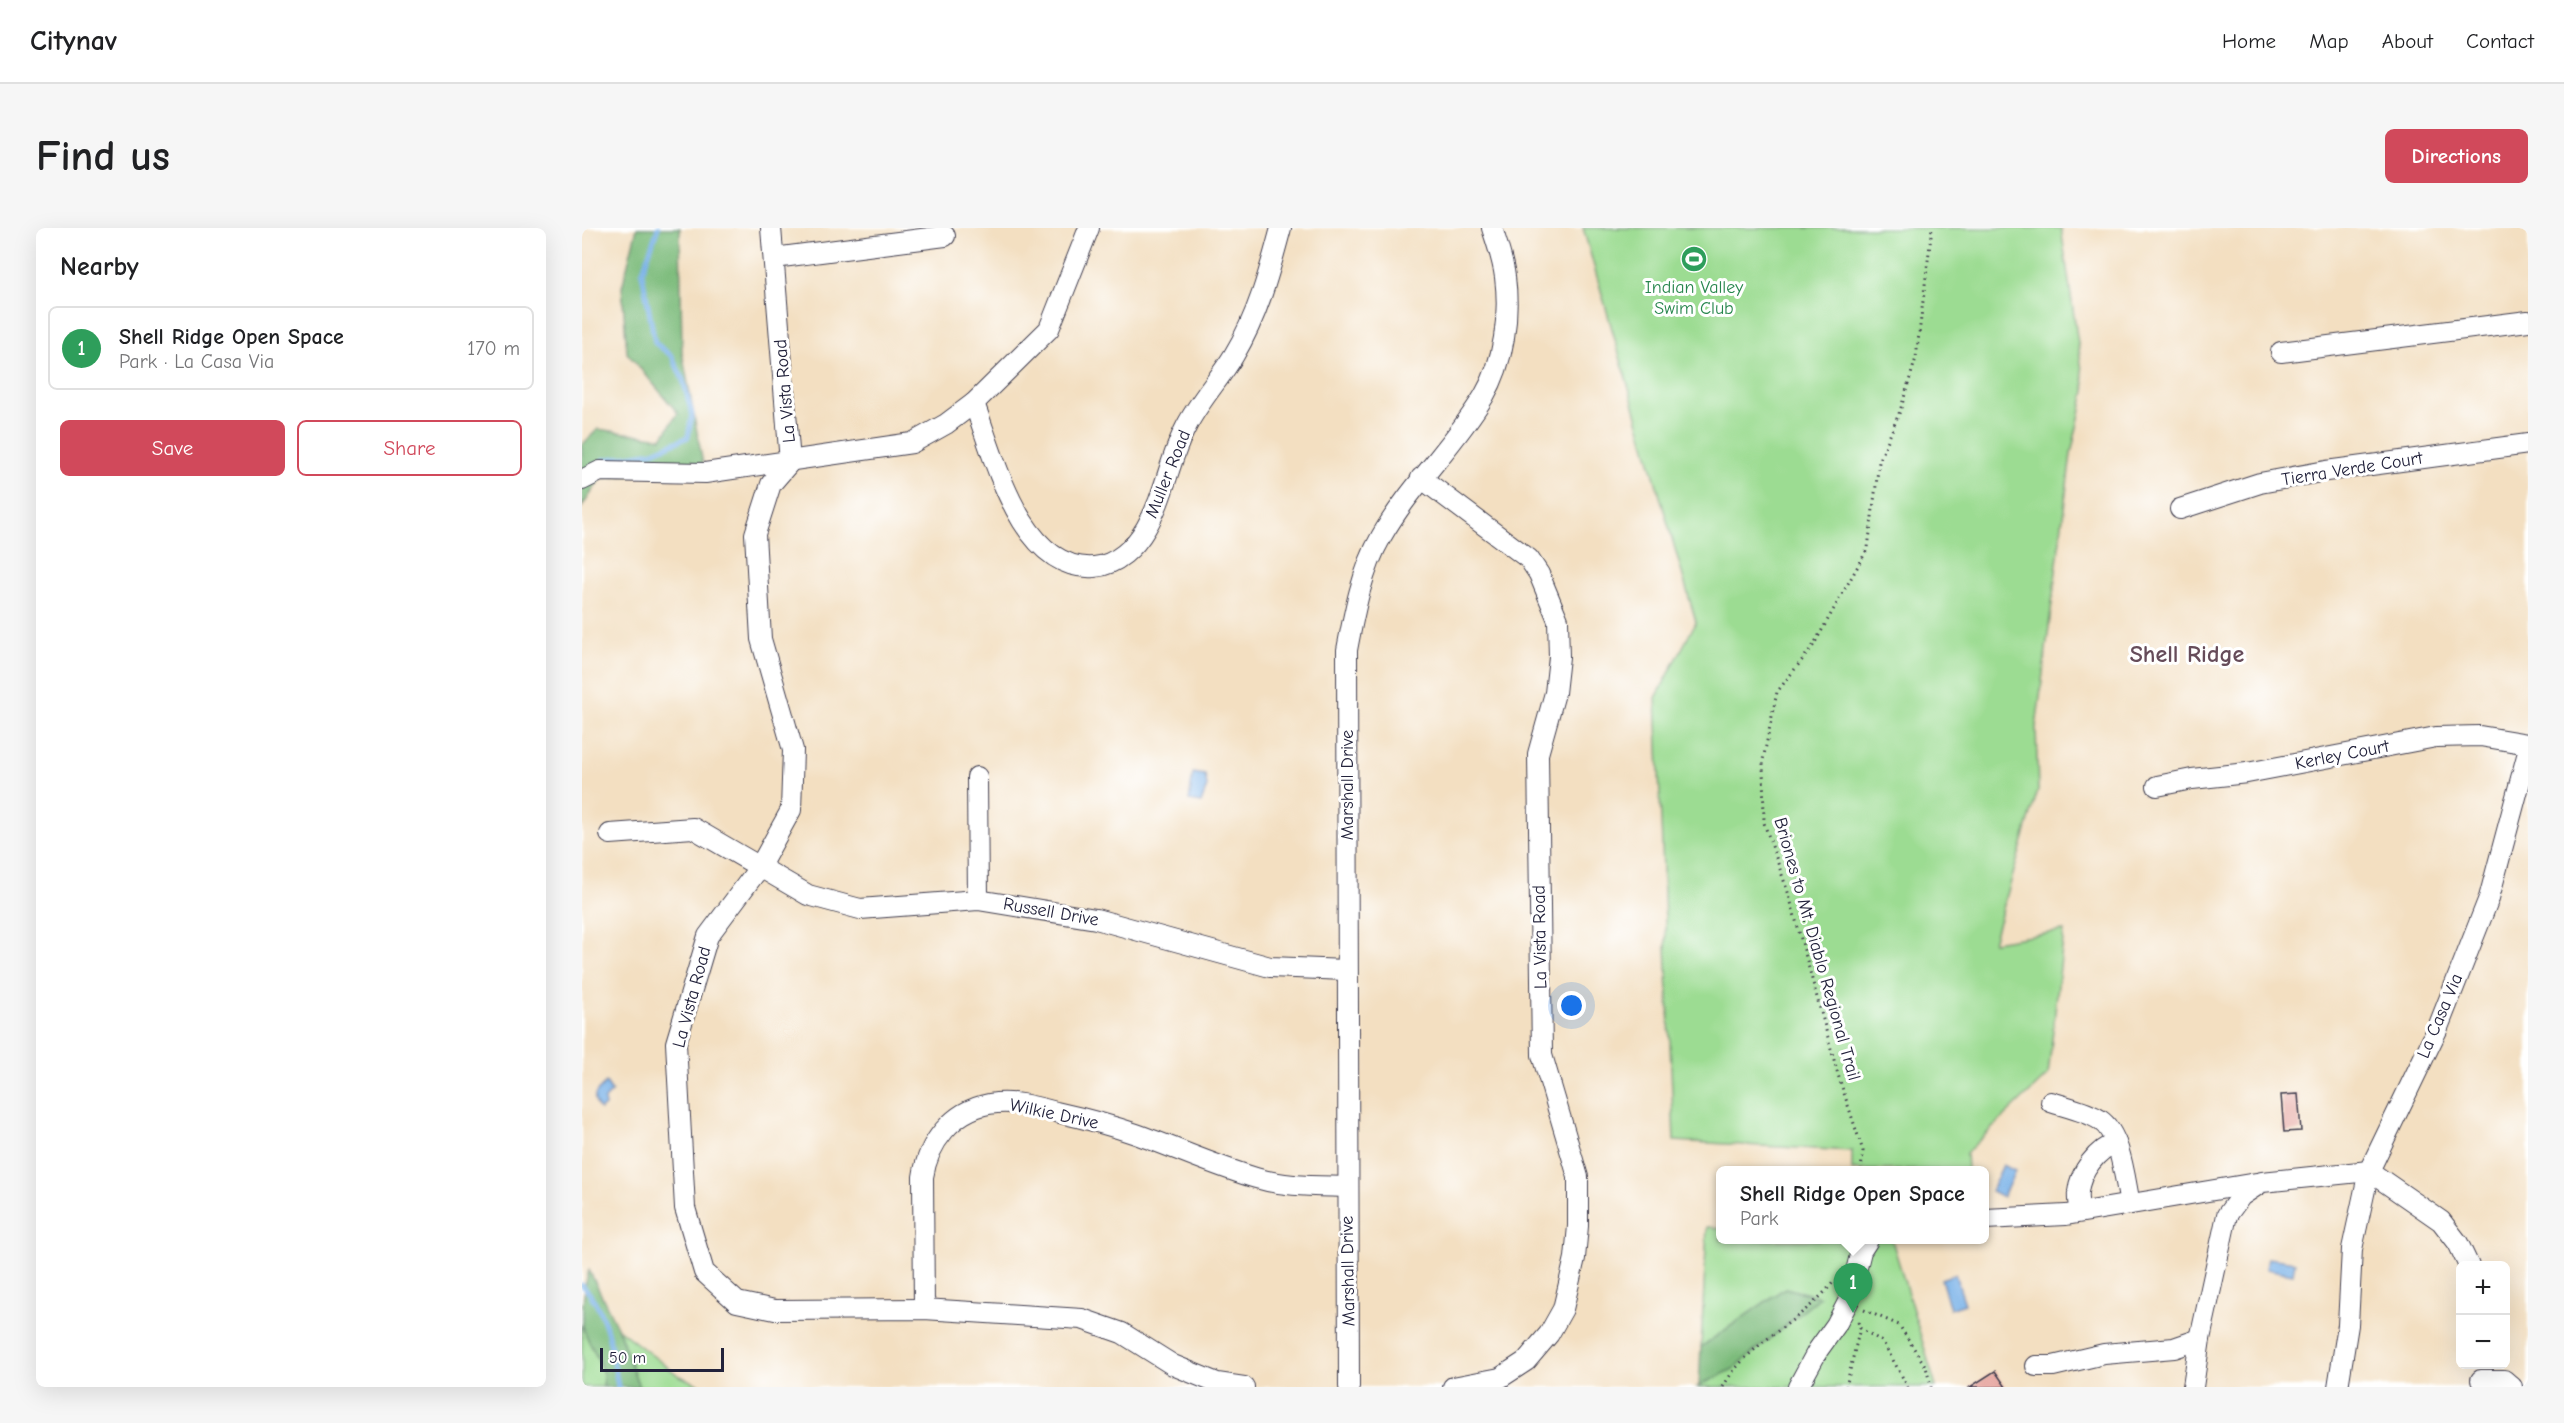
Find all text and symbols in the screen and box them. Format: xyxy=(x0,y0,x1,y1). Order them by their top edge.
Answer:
text: Citynav xyxy=(30,25,117,57)
text: Home xyxy=(2222,29,2276,53)
text: Map xyxy=(2309,29,2349,53)
text: About xyxy=(2382,29,2433,53)
text: Contact xyxy=(2466,29,2534,53)
button: Directions xyxy=(2385,129,2528,183)
text: Find us xyxy=(36,132,170,181)
sports icon: Indian Valley Swim Club xyxy=(1679,244,1709,274)
text: Nearby xyxy=(60,252,139,282)
place label: Indian Valley Swim Club xyxy=(1645,277,1744,319)
text: Shell Ridge Open Space xyxy=(119,324,344,350)
text: 1 xyxy=(78,337,85,360)
text: 170 m xyxy=(467,337,520,360)
street label: La Vista Road xyxy=(770,338,800,444)
text: Park · La Casa Via xyxy=(119,350,274,373)
button: Save xyxy=(60,420,285,476)
button: Share xyxy=(297,420,522,476)
street label: Muller Road xyxy=(1141,427,1195,521)
street label: Tierra Verde Court xyxy=(2280,447,2425,491)
district label: Shell Ridge xyxy=(2130,640,2245,668)
street label: Marshall Drive xyxy=(1337,730,1358,840)
street label: Kerley Court xyxy=(2293,735,2392,774)
street label: Briones to Mt. Diablo Regional Trail xyxy=(1769,815,1865,1083)
street label: La Vista Road xyxy=(1529,885,1551,989)
street label: Russell Drive xyxy=(1002,893,1100,931)
street label: La Vista Road xyxy=(668,944,716,1050)
street label: La Casa Via xyxy=(2413,970,2467,1062)
your location xyxy=(1557,991,1586,1020)
street label: Wilkie Drive xyxy=(1008,1094,1100,1134)
popup xyxy=(1716,1166,1989,1244)
text: Shell Ridge Open Space xyxy=(1740,1181,1965,1207)
text: Park xyxy=(1740,1207,1778,1230)
street label: Marshall Drive xyxy=(1337,1216,1359,1326)
map controls xyxy=(2456,1261,2510,1369)
button: + xyxy=(2456,1261,2510,1315)
pin: 1 xyxy=(1834,1264,1872,1313)
button: − xyxy=(2456,1315,2510,1369)
scale bar xyxy=(600,1345,724,1372)
text: 50 m xyxy=(609,1349,646,1367)

